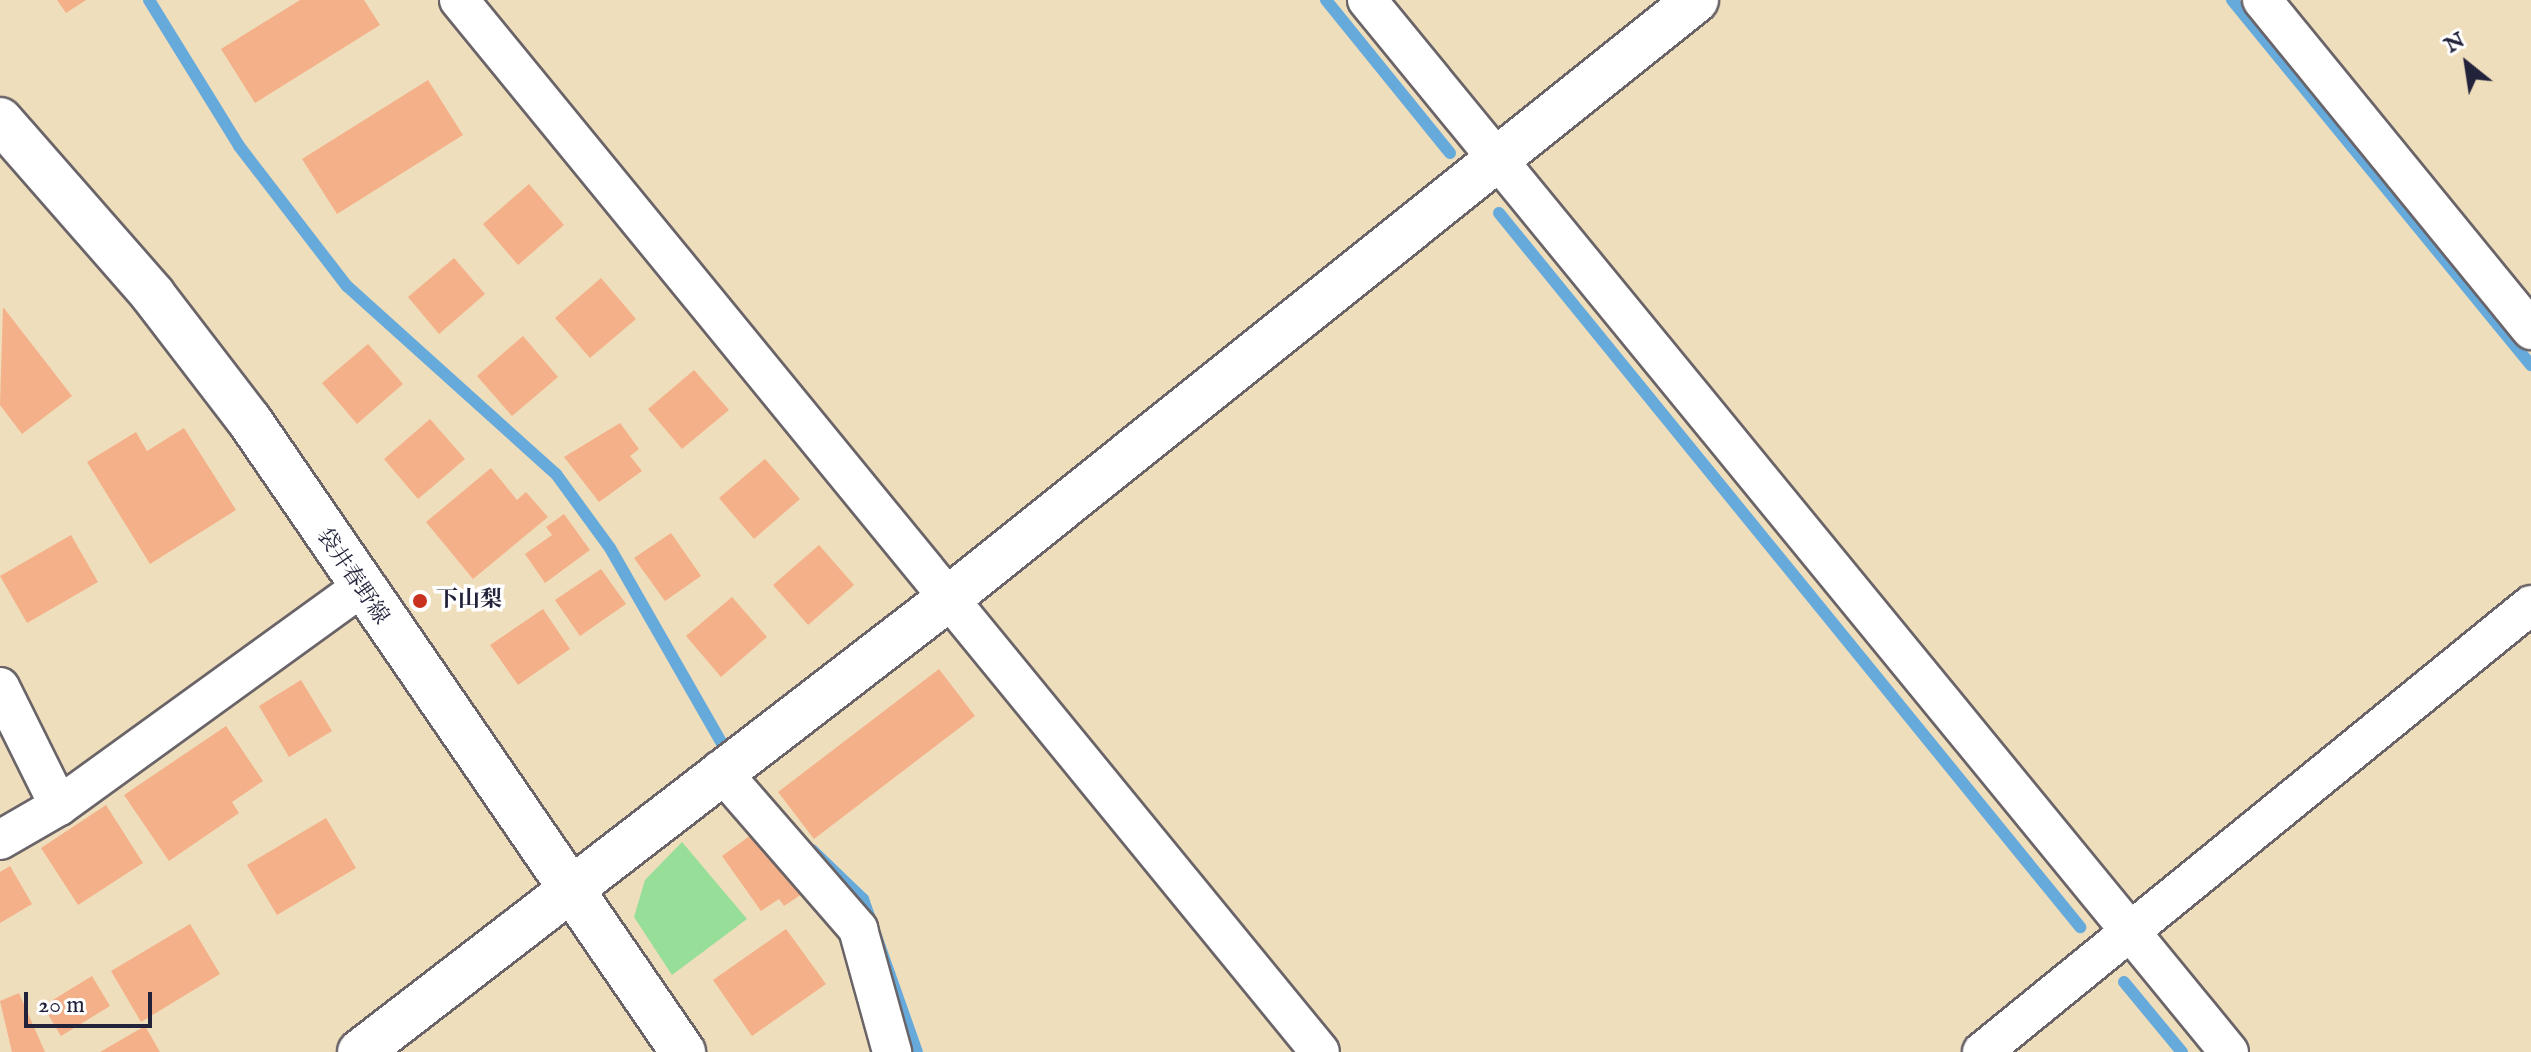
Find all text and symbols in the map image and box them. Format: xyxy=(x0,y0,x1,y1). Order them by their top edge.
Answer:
north arrow xyxy=(2427,24,2507,104)
text: N xyxy=(2440,26,2470,60)
street label: 袋井春野線 xyxy=(310,524,394,630)
place label: 下山梨 xyxy=(436,588,502,614)
marker: 下山梨 xyxy=(411,592,429,610)
scale bar xyxy=(28,976,156,1026)
text: 20 m xyxy=(38,990,85,1021)

